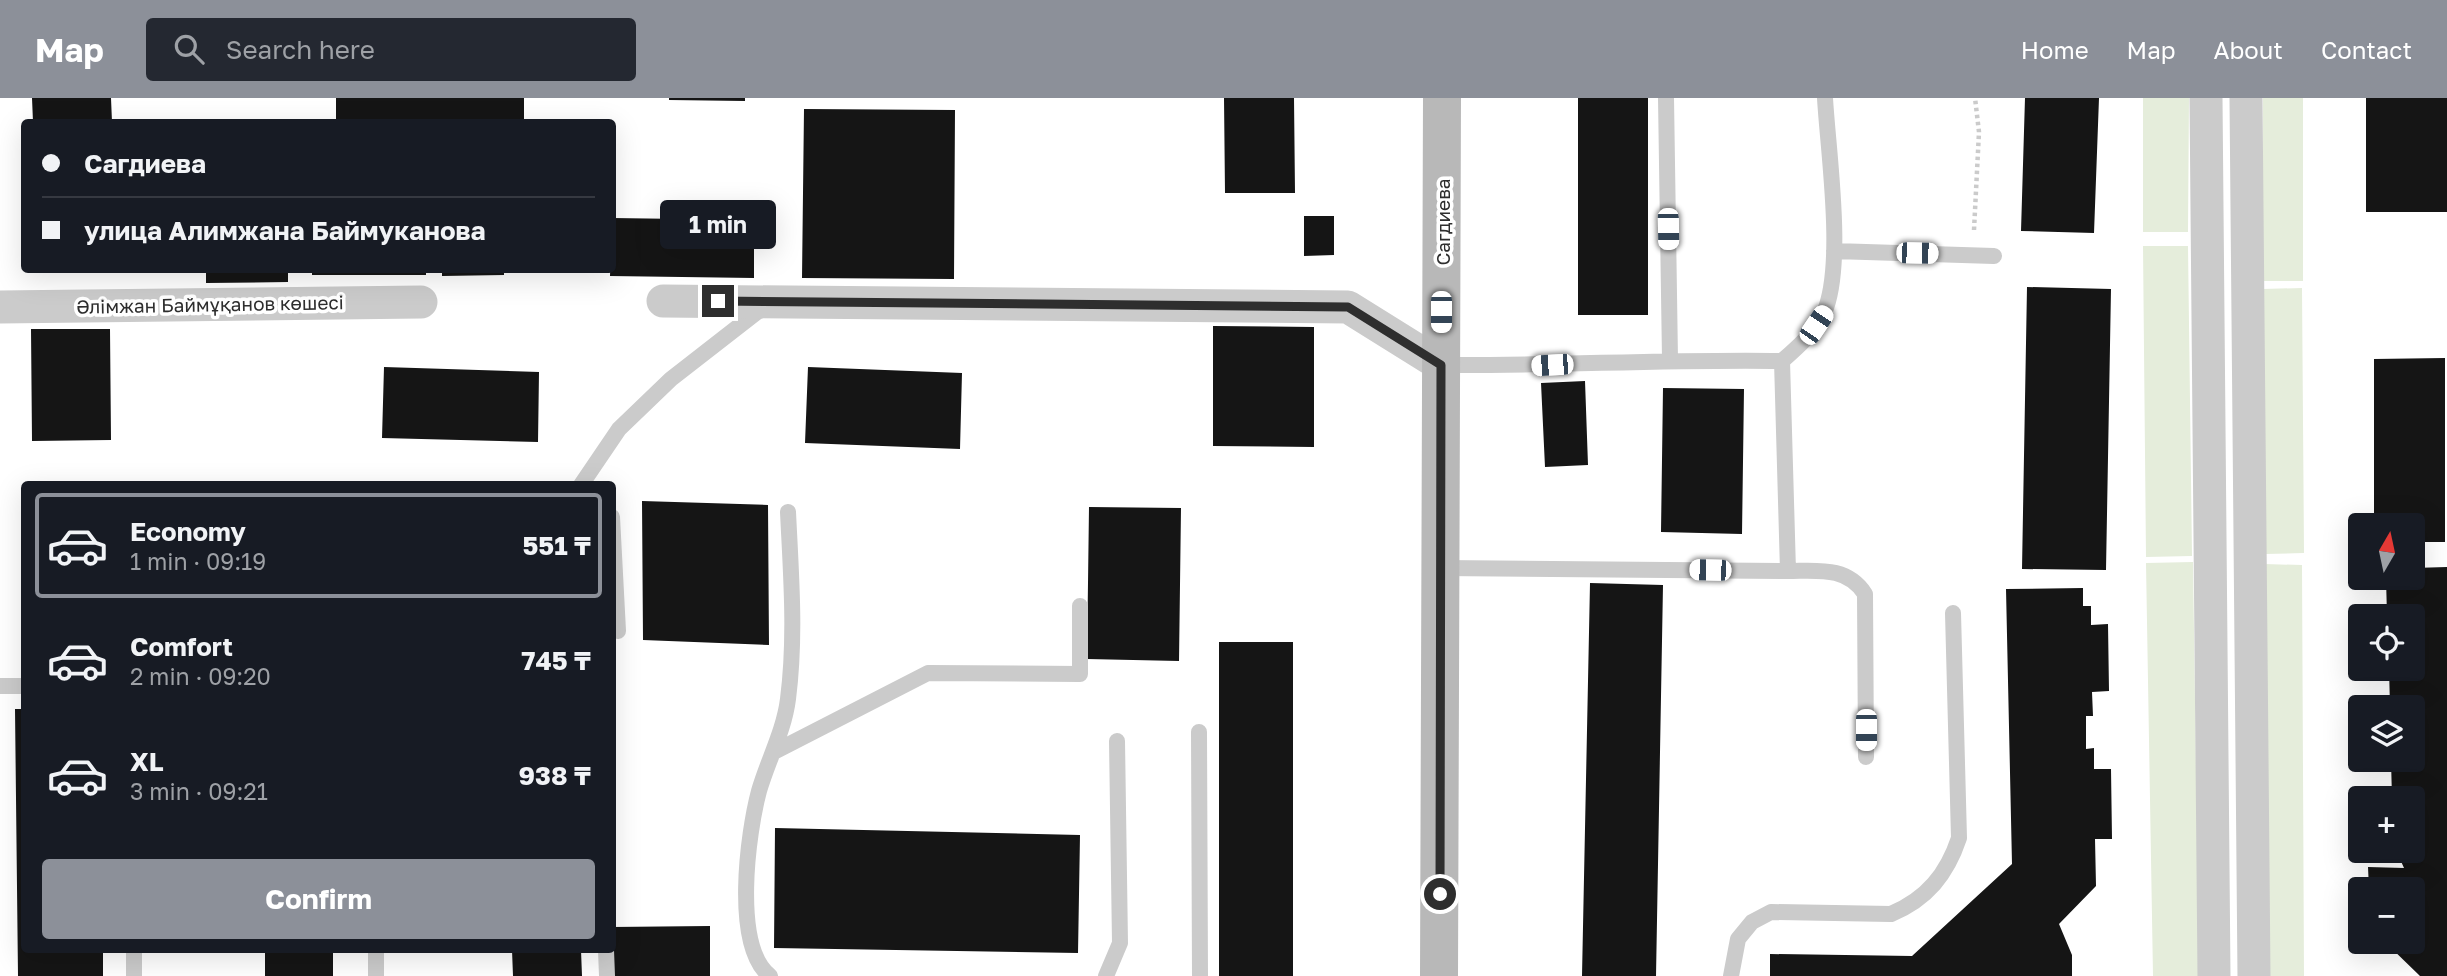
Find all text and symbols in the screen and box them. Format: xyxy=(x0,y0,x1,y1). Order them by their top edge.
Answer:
search box xyxy=(146,18,636,81)
text: Map xyxy=(35,30,104,69)
icon: search xyxy=(170,30,208,68)
text: Search here xyxy=(226,34,375,65)
text: Home xyxy=(2021,35,2089,64)
text: Map xyxy=(2127,35,2176,64)
text: About xyxy=(2214,35,2283,64)
text: Contact xyxy=(2321,35,2412,64)
text: Сагдиева xyxy=(84,148,206,179)
street label: Сагдиева xyxy=(1431,178,1454,266)
callout: 1 min xyxy=(660,200,776,248)
car xyxy=(1658,208,1679,250)
text: 1 min xyxy=(689,210,747,238)
text: улица Алимжана Баймуканова xyxy=(84,215,486,246)
car xyxy=(1896,242,1939,264)
route end xyxy=(702,285,734,317)
street label: Әлімжан Баймұқанов көшесі xyxy=(76,290,344,318)
car xyxy=(1431,291,1452,333)
car xyxy=(1796,302,1837,348)
car xyxy=(1531,353,1574,377)
north arrow xyxy=(2348,513,2426,590)
map controls xyxy=(2348,513,2425,954)
icon: car xyxy=(46,514,109,577)
text: Economy xyxy=(130,516,246,547)
text: 551 ₸ xyxy=(522,530,591,561)
text: 1 min · 09:19 xyxy=(130,547,266,575)
car xyxy=(1689,559,1732,581)
button: locate xyxy=(2348,604,2425,681)
icon: car xyxy=(46,629,109,692)
text: Comfort xyxy=(130,631,233,662)
text: 745 ₸ xyxy=(521,645,591,676)
text: 2 min · 09:20 xyxy=(130,662,271,690)
button: layers xyxy=(2348,695,2425,772)
car xyxy=(1856,709,1877,751)
icon: car xyxy=(46,744,109,807)
text: XL xyxy=(130,746,164,777)
text: 938 ₸ xyxy=(519,760,591,791)
text: 3 min · 09:21 xyxy=(130,777,268,805)
button: + xyxy=(2348,786,2425,863)
button: Confirm xyxy=(42,859,595,939)
button: − xyxy=(2348,877,2425,954)
route start xyxy=(1424,878,1456,910)

